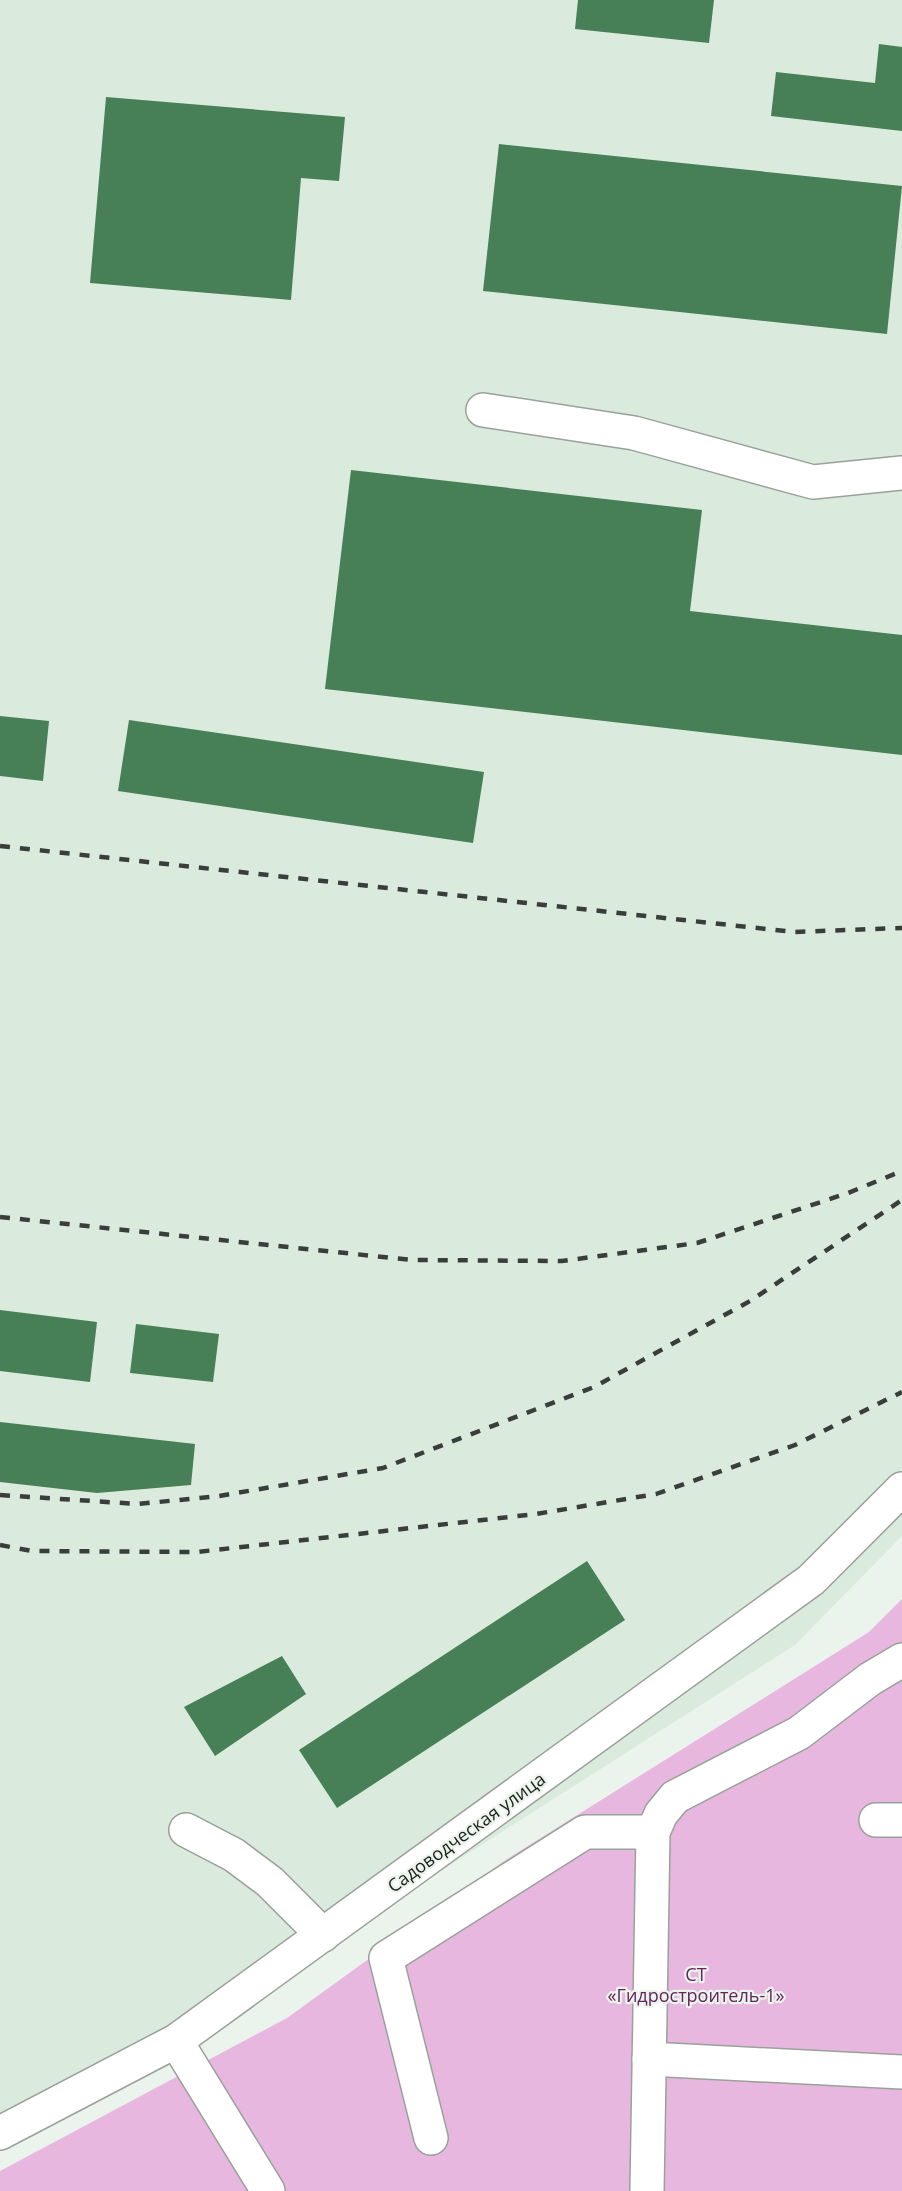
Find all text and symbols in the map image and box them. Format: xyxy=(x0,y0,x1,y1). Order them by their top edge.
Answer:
street label: Садоводческая улица xyxy=(382,1767,550,1897)
park label: СТ «Гидростроитель-1» xyxy=(608,1962,784,2007)

